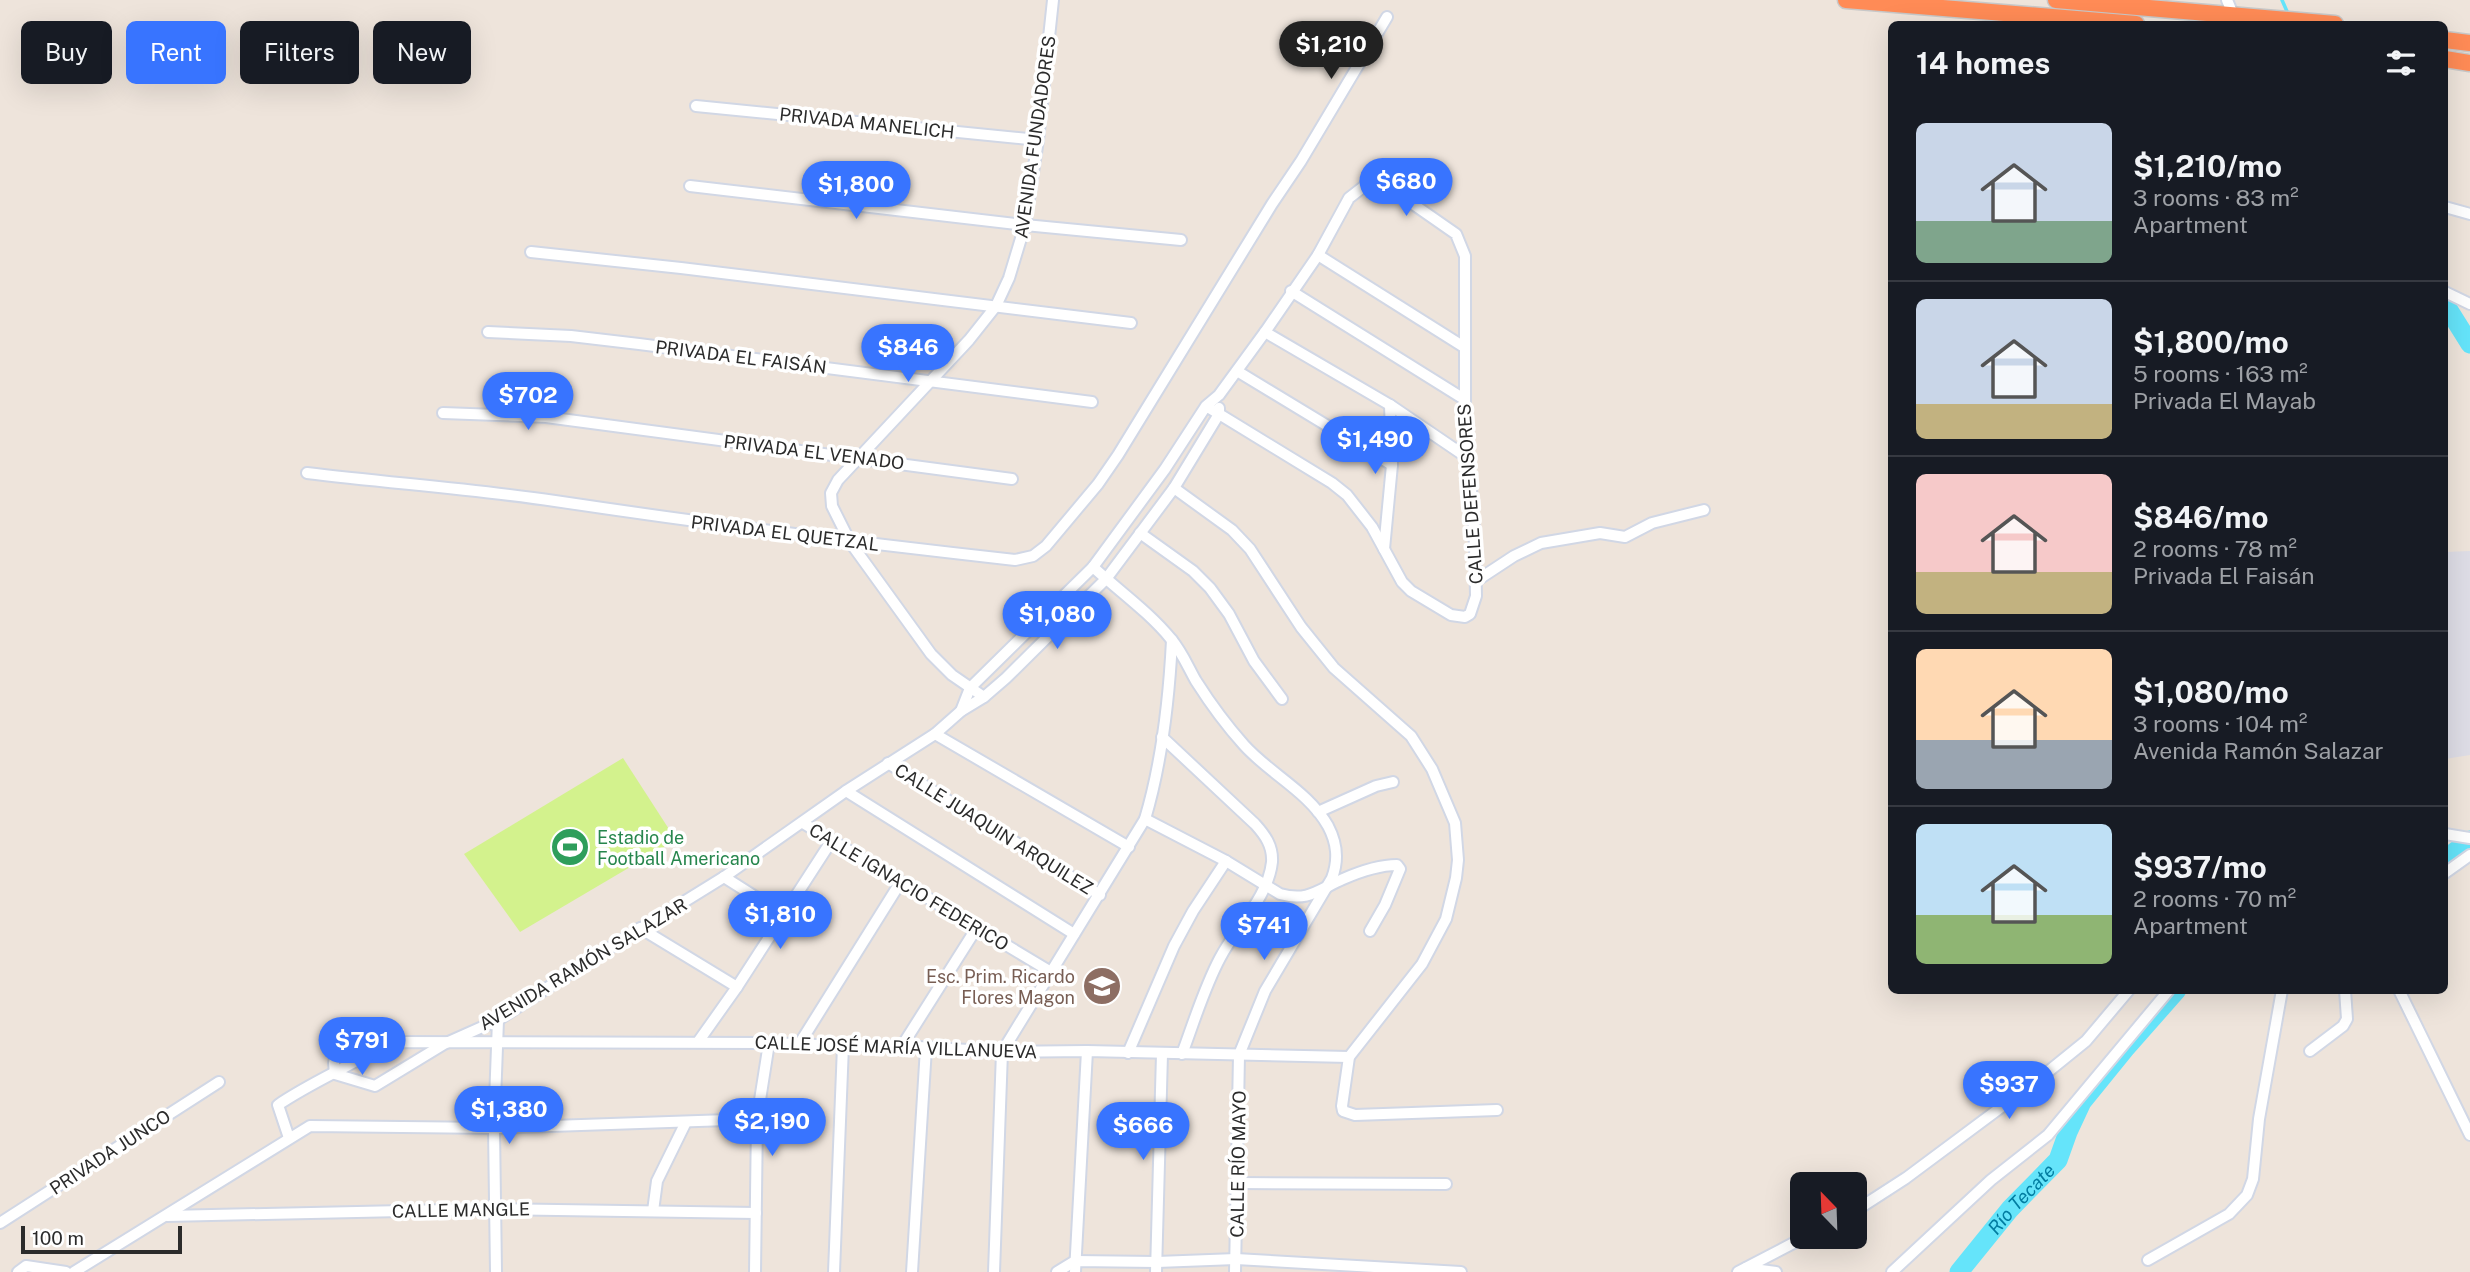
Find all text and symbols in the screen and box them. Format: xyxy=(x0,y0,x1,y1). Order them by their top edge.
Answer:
chip: Buy xyxy=(21,21,112,84)
chip: Rent xyxy=(126,21,226,84)
chip: Filters xyxy=(240,21,359,84)
chip: New xyxy=(373,21,471,84)
pin: $1,210 xyxy=(1274,22,1388,81)
text: $1,210 xyxy=(1295,30,1367,57)
street label: AVENIDA FUNDADORES xyxy=(1010,34,1060,240)
icon: filters xyxy=(2382,44,2420,82)
text: 14 homes xyxy=(1916,45,2050,81)
street label: PRIVADA MANELICH xyxy=(778,103,956,143)
text: $1,210/mo xyxy=(2133,148,2282,184)
icon: home xyxy=(1972,151,2056,235)
pin: $680 xyxy=(1365,158,1447,218)
pin: $1,800 xyxy=(799,162,913,221)
text: $680 xyxy=(1376,167,1436,194)
text: $1,800 xyxy=(818,170,894,197)
text: 3 rooms · 83 m² xyxy=(2133,184,2299,211)
text: Apartment xyxy=(2133,211,2248,238)
pin: $846 xyxy=(867,324,949,384)
text: $1,800/mo xyxy=(2133,324,2289,360)
icon: home xyxy=(1972,327,2056,411)
text: $846 xyxy=(877,333,939,360)
street label: PRIVADA EL FAISÁN xyxy=(654,335,828,378)
text: 5 rooms · 163 m² xyxy=(2133,360,2308,387)
pin: $702 xyxy=(487,372,569,432)
text: $702 xyxy=(498,381,558,408)
text: Privada El Mayab xyxy=(2133,387,2316,414)
street label: CALLE DEFENSORES xyxy=(1453,403,1487,585)
pin: $1,490 xyxy=(1318,416,1432,476)
text: $1,490 xyxy=(1337,425,1413,452)
street label: PRIVADA EL VENADO xyxy=(723,431,905,473)
text: $846/mo xyxy=(2133,499,2269,535)
icon: home xyxy=(1972,502,2056,586)
street label: PRIVADA EL QUETZAL xyxy=(690,511,880,555)
text: 2 rooms · 78 m² xyxy=(2133,535,2297,562)
text: Privada El Faisán xyxy=(2133,562,2314,589)
pin: $1,080 xyxy=(1000,592,1114,651)
text: $1,080 xyxy=(1019,600,1095,627)
text: $1,080/mo xyxy=(2133,674,2289,710)
icon: home xyxy=(1972,677,2056,761)
text: 3 rooms · 104 m² xyxy=(2133,710,2307,737)
text: Avenida Ramón Salazar xyxy=(2133,737,2384,764)
street label: CALLE JUAQUIN ARQUILEZ xyxy=(891,759,1097,899)
street label: CALLE IGNACIO FEDERICO xyxy=(805,819,1013,955)
sports icon: Estadio de Football Americano xyxy=(549,826,591,868)
place label: Estadio de Football Americano xyxy=(597,827,760,869)
text: $937/mo xyxy=(2133,849,2267,885)
icon: home xyxy=(1972,852,2056,936)
text: 2 rooms · 70 m² xyxy=(2133,885,2296,912)
pin: $1,810 xyxy=(723,892,837,951)
street label: AVENIDA RAMÓN SALAZAR xyxy=(475,893,691,1034)
text: $1,810 xyxy=(744,900,816,927)
pin: $741 xyxy=(1223,902,1305,962)
text: $741 xyxy=(1237,911,1291,938)
text: Apartment xyxy=(2133,912,2248,939)
school or university icon: Esc. Prim. Ricardo Flores Magon xyxy=(1081,965,1123,1007)
place label: Esc. Prim. Ricardo Flores Magon xyxy=(926,966,1075,1008)
pin: $791 xyxy=(321,1018,403,1077)
text: $791 xyxy=(335,1026,389,1053)
street label: CALLE JOSÉ MARÍA VILLANUEVA xyxy=(754,1031,1038,1062)
pin: $937 xyxy=(1968,1062,2050,1121)
text: $937 xyxy=(1979,1070,2039,1097)
pin: $1,380 xyxy=(452,1086,566,1146)
street label: CALLE RÍO MAYO xyxy=(1225,1090,1250,1238)
text: $1,380 xyxy=(470,1095,548,1122)
pin: $2,190 xyxy=(715,1098,829,1158)
pin: $666 xyxy=(1102,1102,1184,1162)
street label: PRIVADA JUNCO xyxy=(46,1105,174,1199)
text: $2,190 xyxy=(734,1107,810,1134)
text: $666 xyxy=(1112,1111,1174,1138)
water label: Río Tecate xyxy=(1983,1159,2059,1239)
north arrow xyxy=(1790,1172,1867,1250)
map controls xyxy=(1790,1172,1867,1249)
street label: CALLE MANGLE xyxy=(392,1198,530,1222)
scale bar xyxy=(21,1223,182,1255)
text: 100 m xyxy=(32,1227,84,1249)

